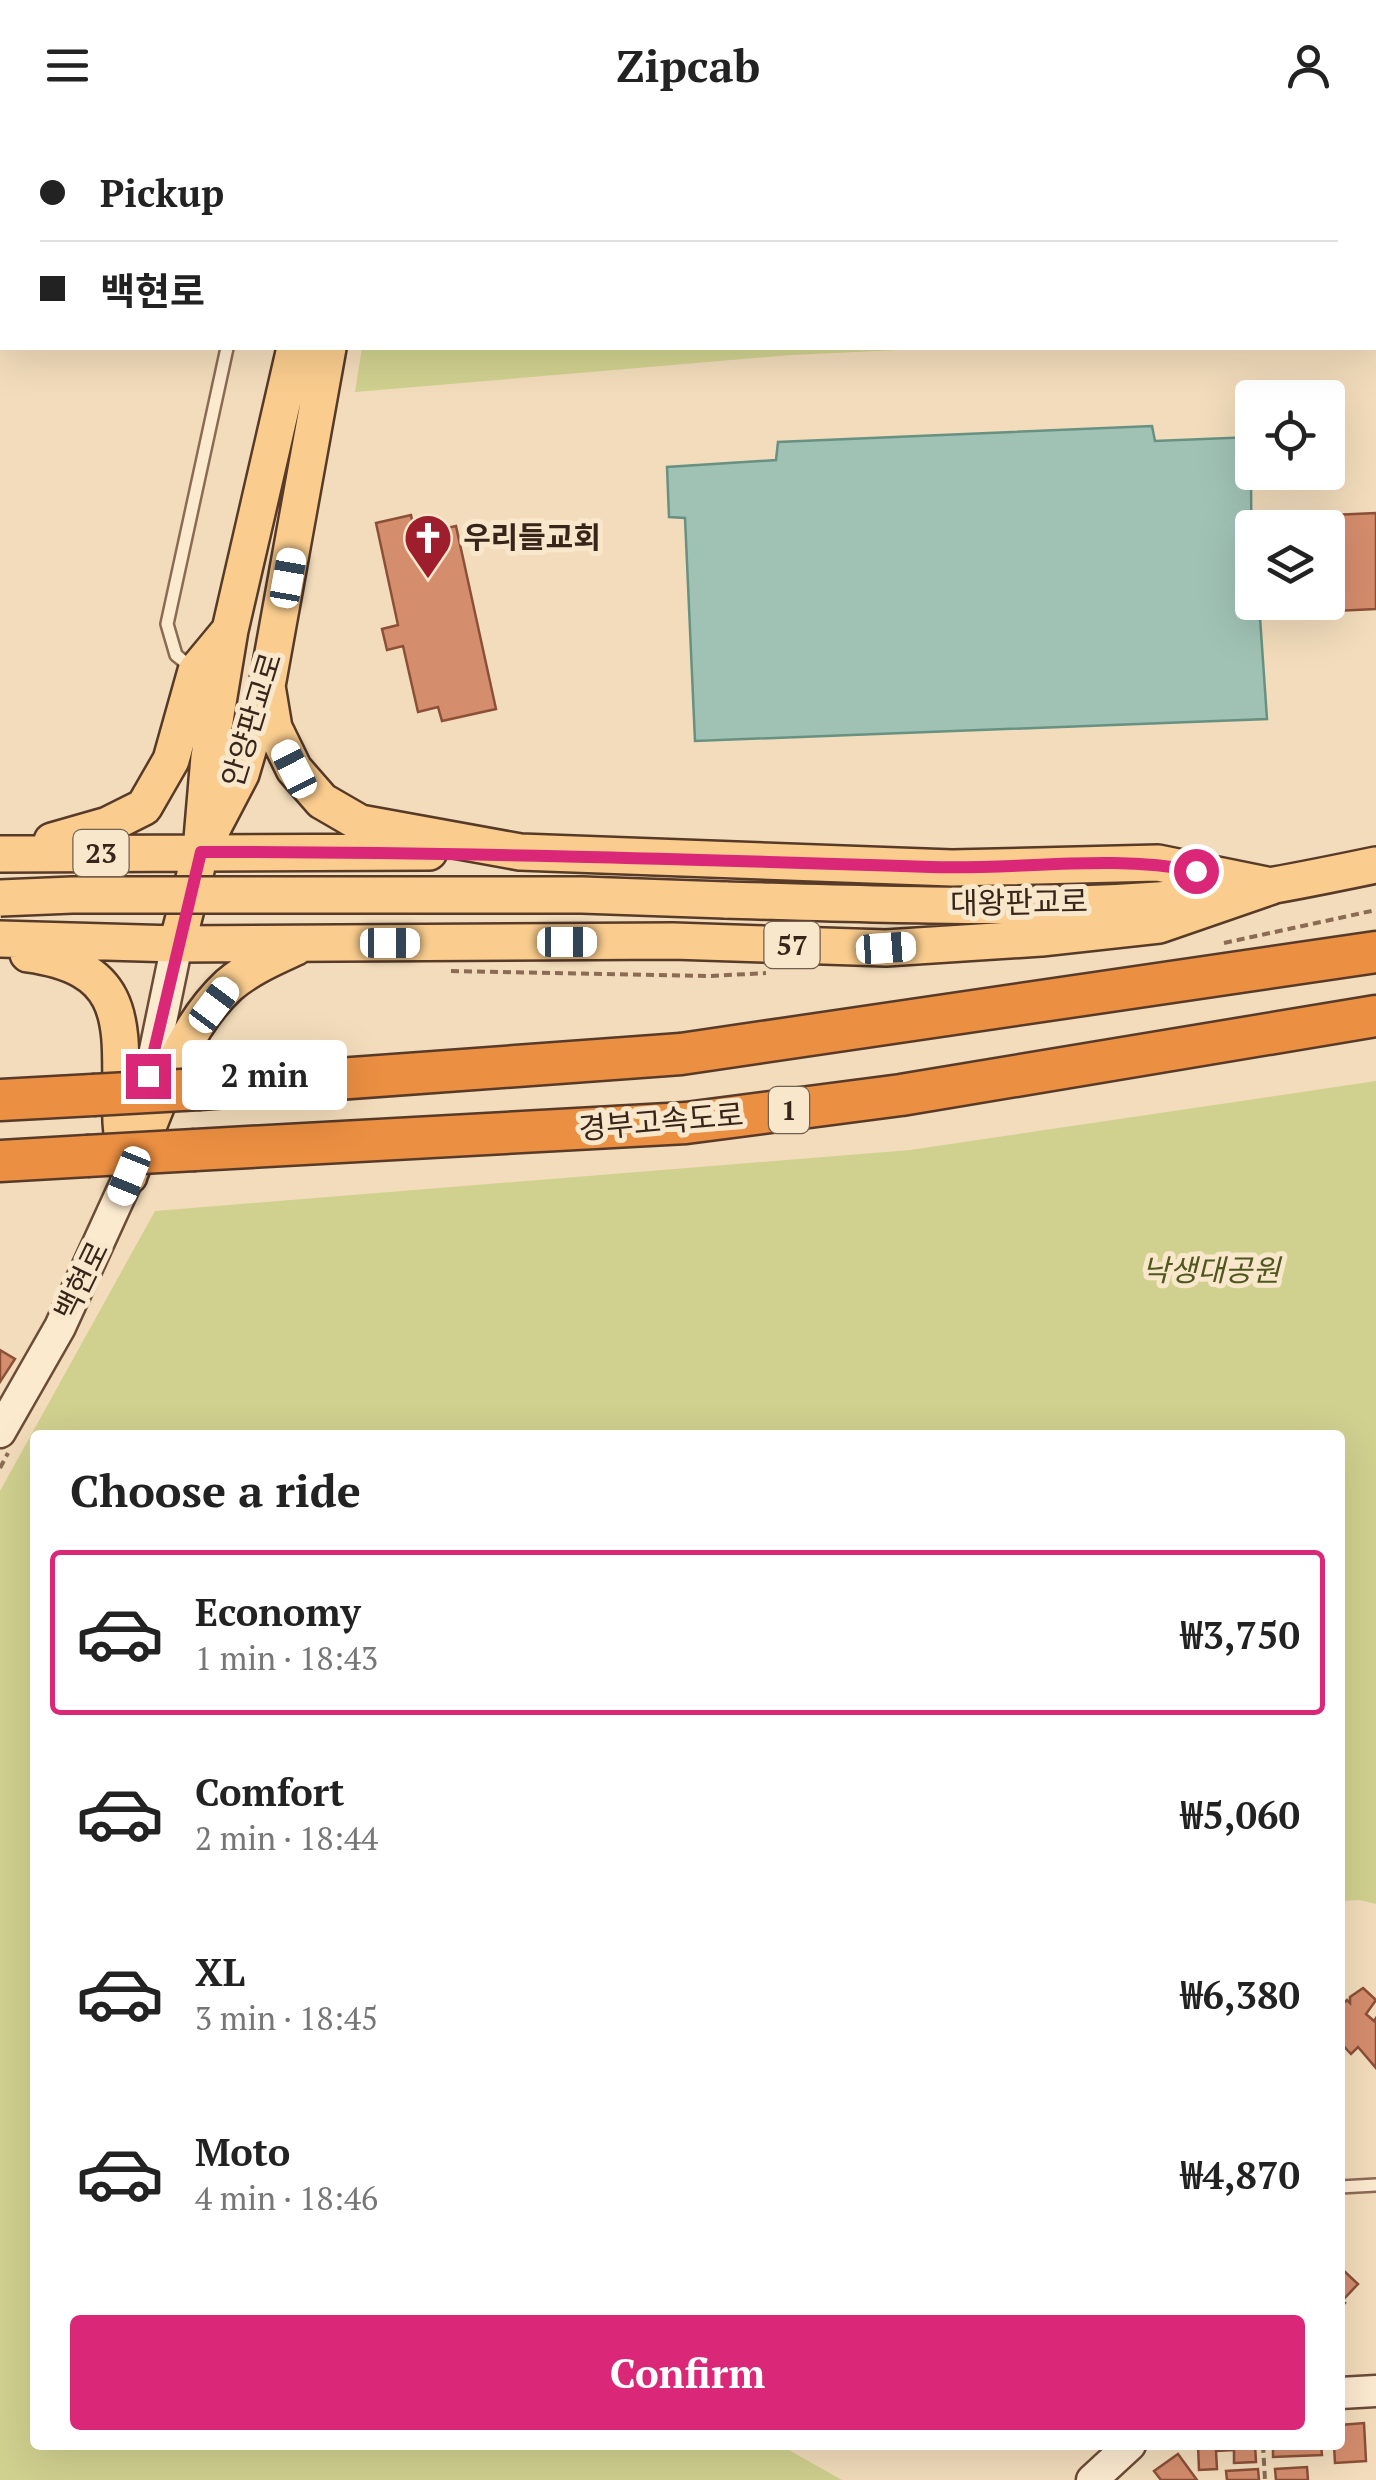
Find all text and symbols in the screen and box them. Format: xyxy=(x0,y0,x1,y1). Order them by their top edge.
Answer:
text: Zipcab xyxy=(616,35,760,95)
icon: menu xyxy=(40,38,95,93)
icon: person xyxy=(1281,38,1336,93)
text: Pickup xyxy=(100,168,224,218)
text: 백현로 xyxy=(100,266,205,316)
map controls xyxy=(1235,380,1345,620)
button: locate xyxy=(1235,380,1345,490)
button: layers xyxy=(1235,510,1345,620)
church icon: 우리들교회 xyxy=(402,512,454,580)
place label: 우리들교회 xyxy=(463,517,601,557)
car xyxy=(268,546,308,610)
street label: 안양판교로 xyxy=(212,648,290,792)
car xyxy=(267,735,321,803)
road number: 23 xyxy=(74,830,128,876)
route start xyxy=(1174,849,1219,894)
street label: 대왕판교로 xyxy=(950,881,1088,923)
road number: 57 xyxy=(764,922,820,968)
car xyxy=(537,927,597,957)
car xyxy=(360,928,420,958)
car xyxy=(855,931,917,965)
car xyxy=(184,972,244,1038)
callout: 2 min xyxy=(183,1041,348,1111)
route end xyxy=(126,1054,171,1099)
text: 2 min xyxy=(221,1054,308,1096)
road number: 1 xyxy=(769,1087,809,1133)
street label: 경부고속도로 xyxy=(577,1094,745,1148)
car xyxy=(104,1143,154,1209)
street label: 백현로 xyxy=(45,1235,117,1327)
park label: 낙생대공원 xyxy=(1142,1250,1282,1290)
text: Choose a ride xyxy=(70,1460,361,1520)
text: Economy xyxy=(195,1587,361,1637)
icon: car xyxy=(75,1588,165,1678)
text: ₩3,750 xyxy=(1180,1610,1300,1660)
text: 1 min · 18:43 xyxy=(195,1637,378,1679)
text: Comfort xyxy=(195,1767,344,1817)
icon: car xyxy=(75,1768,165,1858)
text: ₩5,060 xyxy=(1180,1790,1300,1840)
text: 2 min · 18:44 xyxy=(195,1817,378,1859)
text: XL xyxy=(195,1947,245,1997)
icon: car xyxy=(75,1948,165,2038)
text: ₩6,380 xyxy=(1180,1970,1300,2020)
text: 3 min · 18:45 xyxy=(195,1997,378,2039)
text: Moto xyxy=(195,2127,290,2177)
icon: car xyxy=(75,2128,165,2218)
text: ₩4,870 xyxy=(1180,2150,1300,2200)
text: 4 min · 18:46 xyxy=(195,2177,378,2219)
button: Confirm xyxy=(70,2315,1305,2430)

